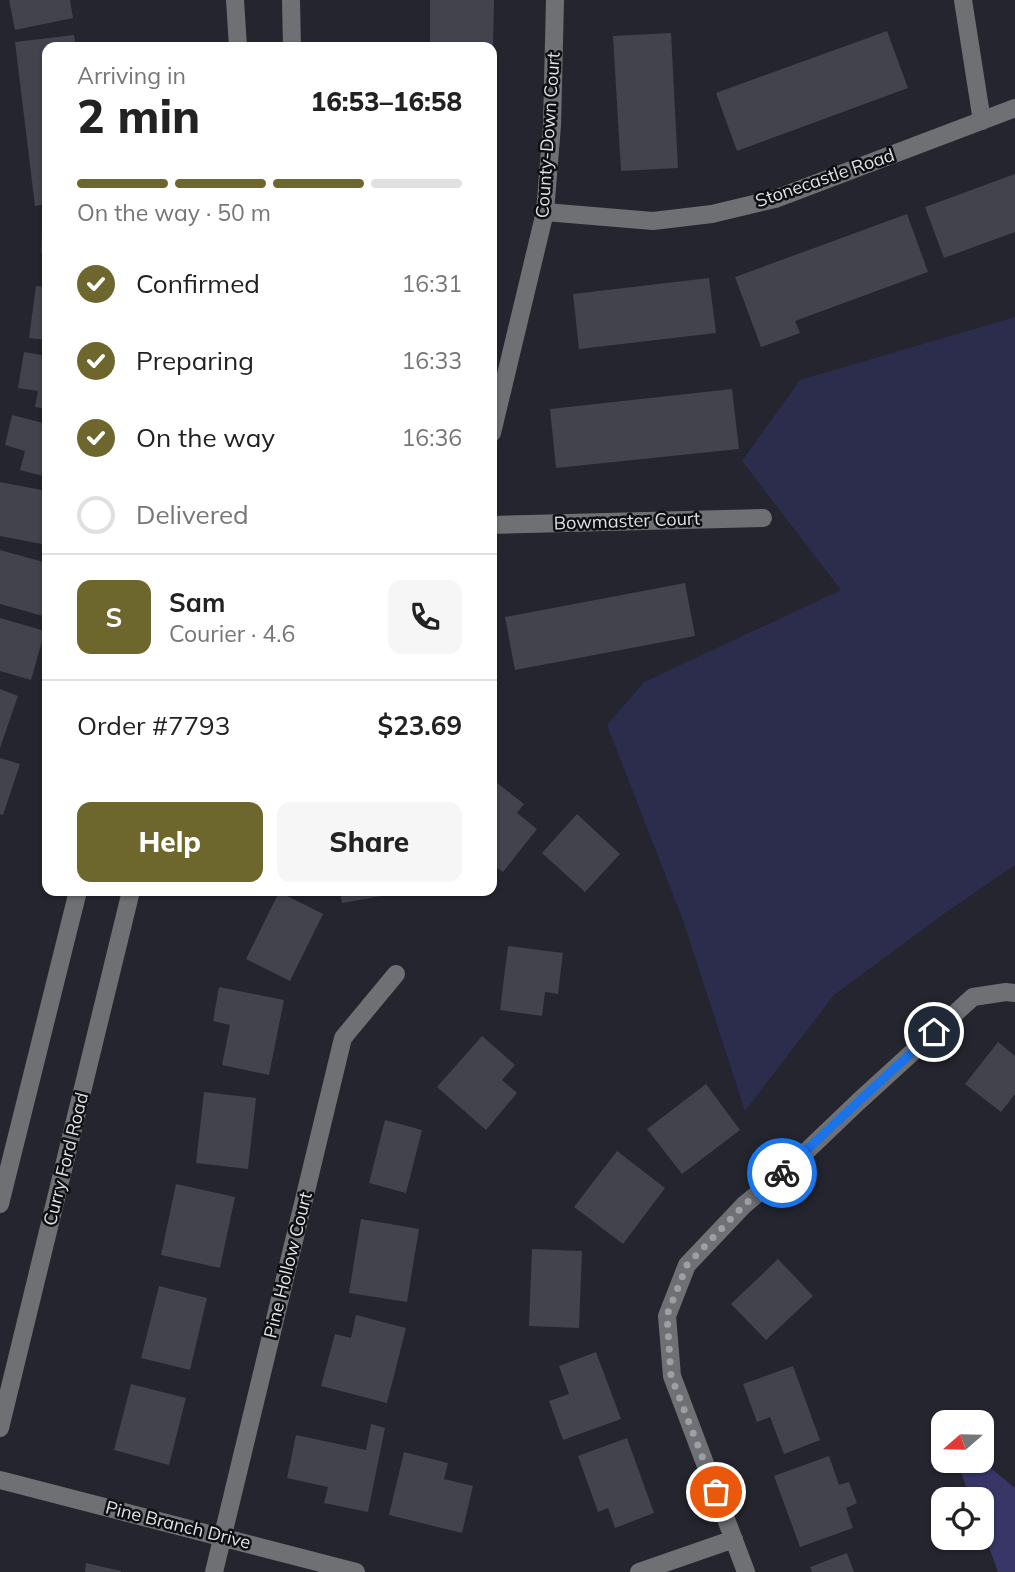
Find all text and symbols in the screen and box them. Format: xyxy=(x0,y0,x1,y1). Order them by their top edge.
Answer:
street label: County-Down Court xyxy=(530,51,565,219)
text: Arriving in xyxy=(77,61,186,90)
text: 16:53–16:58 xyxy=(311,85,462,118)
text: 2 min xyxy=(77,87,200,145)
street label: Stonecastle Road xyxy=(752,143,897,212)
text: On the way · 50 m xyxy=(77,198,271,227)
icon: check xyxy=(77,265,115,303)
text: Confirmed xyxy=(136,267,260,300)
text: 16:31 xyxy=(402,269,462,298)
icon: check xyxy=(77,342,115,380)
text: Preparing xyxy=(136,344,254,377)
text: 16:33 xyxy=(402,346,462,375)
icon: check xyxy=(77,419,115,457)
text: On the way xyxy=(136,421,275,454)
text: 16:36 xyxy=(402,423,462,452)
text: Delivered xyxy=(136,498,249,531)
street label: Bowmaster Court xyxy=(553,506,701,535)
button: phone xyxy=(388,580,462,654)
text: Sam xyxy=(169,586,225,619)
text: S xyxy=(106,601,122,634)
text: Courier · 4.6 xyxy=(169,619,295,648)
text: Order #7793 xyxy=(77,709,230,742)
text: $23.69 xyxy=(378,709,462,742)
button: Help xyxy=(77,802,263,882)
button: Share xyxy=(277,802,462,882)
pin xyxy=(904,1002,964,1062)
icon: home xyxy=(915,1013,953,1051)
street label: Curry Ford Road xyxy=(38,1090,93,1228)
courier xyxy=(747,1138,817,1208)
icon: bike xyxy=(763,1154,801,1192)
street label: Pine Hollow Court xyxy=(258,1189,317,1340)
north arrow xyxy=(931,1410,994,1474)
map controls xyxy=(931,1410,994,1550)
pin xyxy=(686,1462,746,1522)
icon: bag xyxy=(697,1473,735,1511)
button: locate xyxy=(931,1487,994,1550)
street label: Pine Branch Drive xyxy=(103,1495,253,1554)

